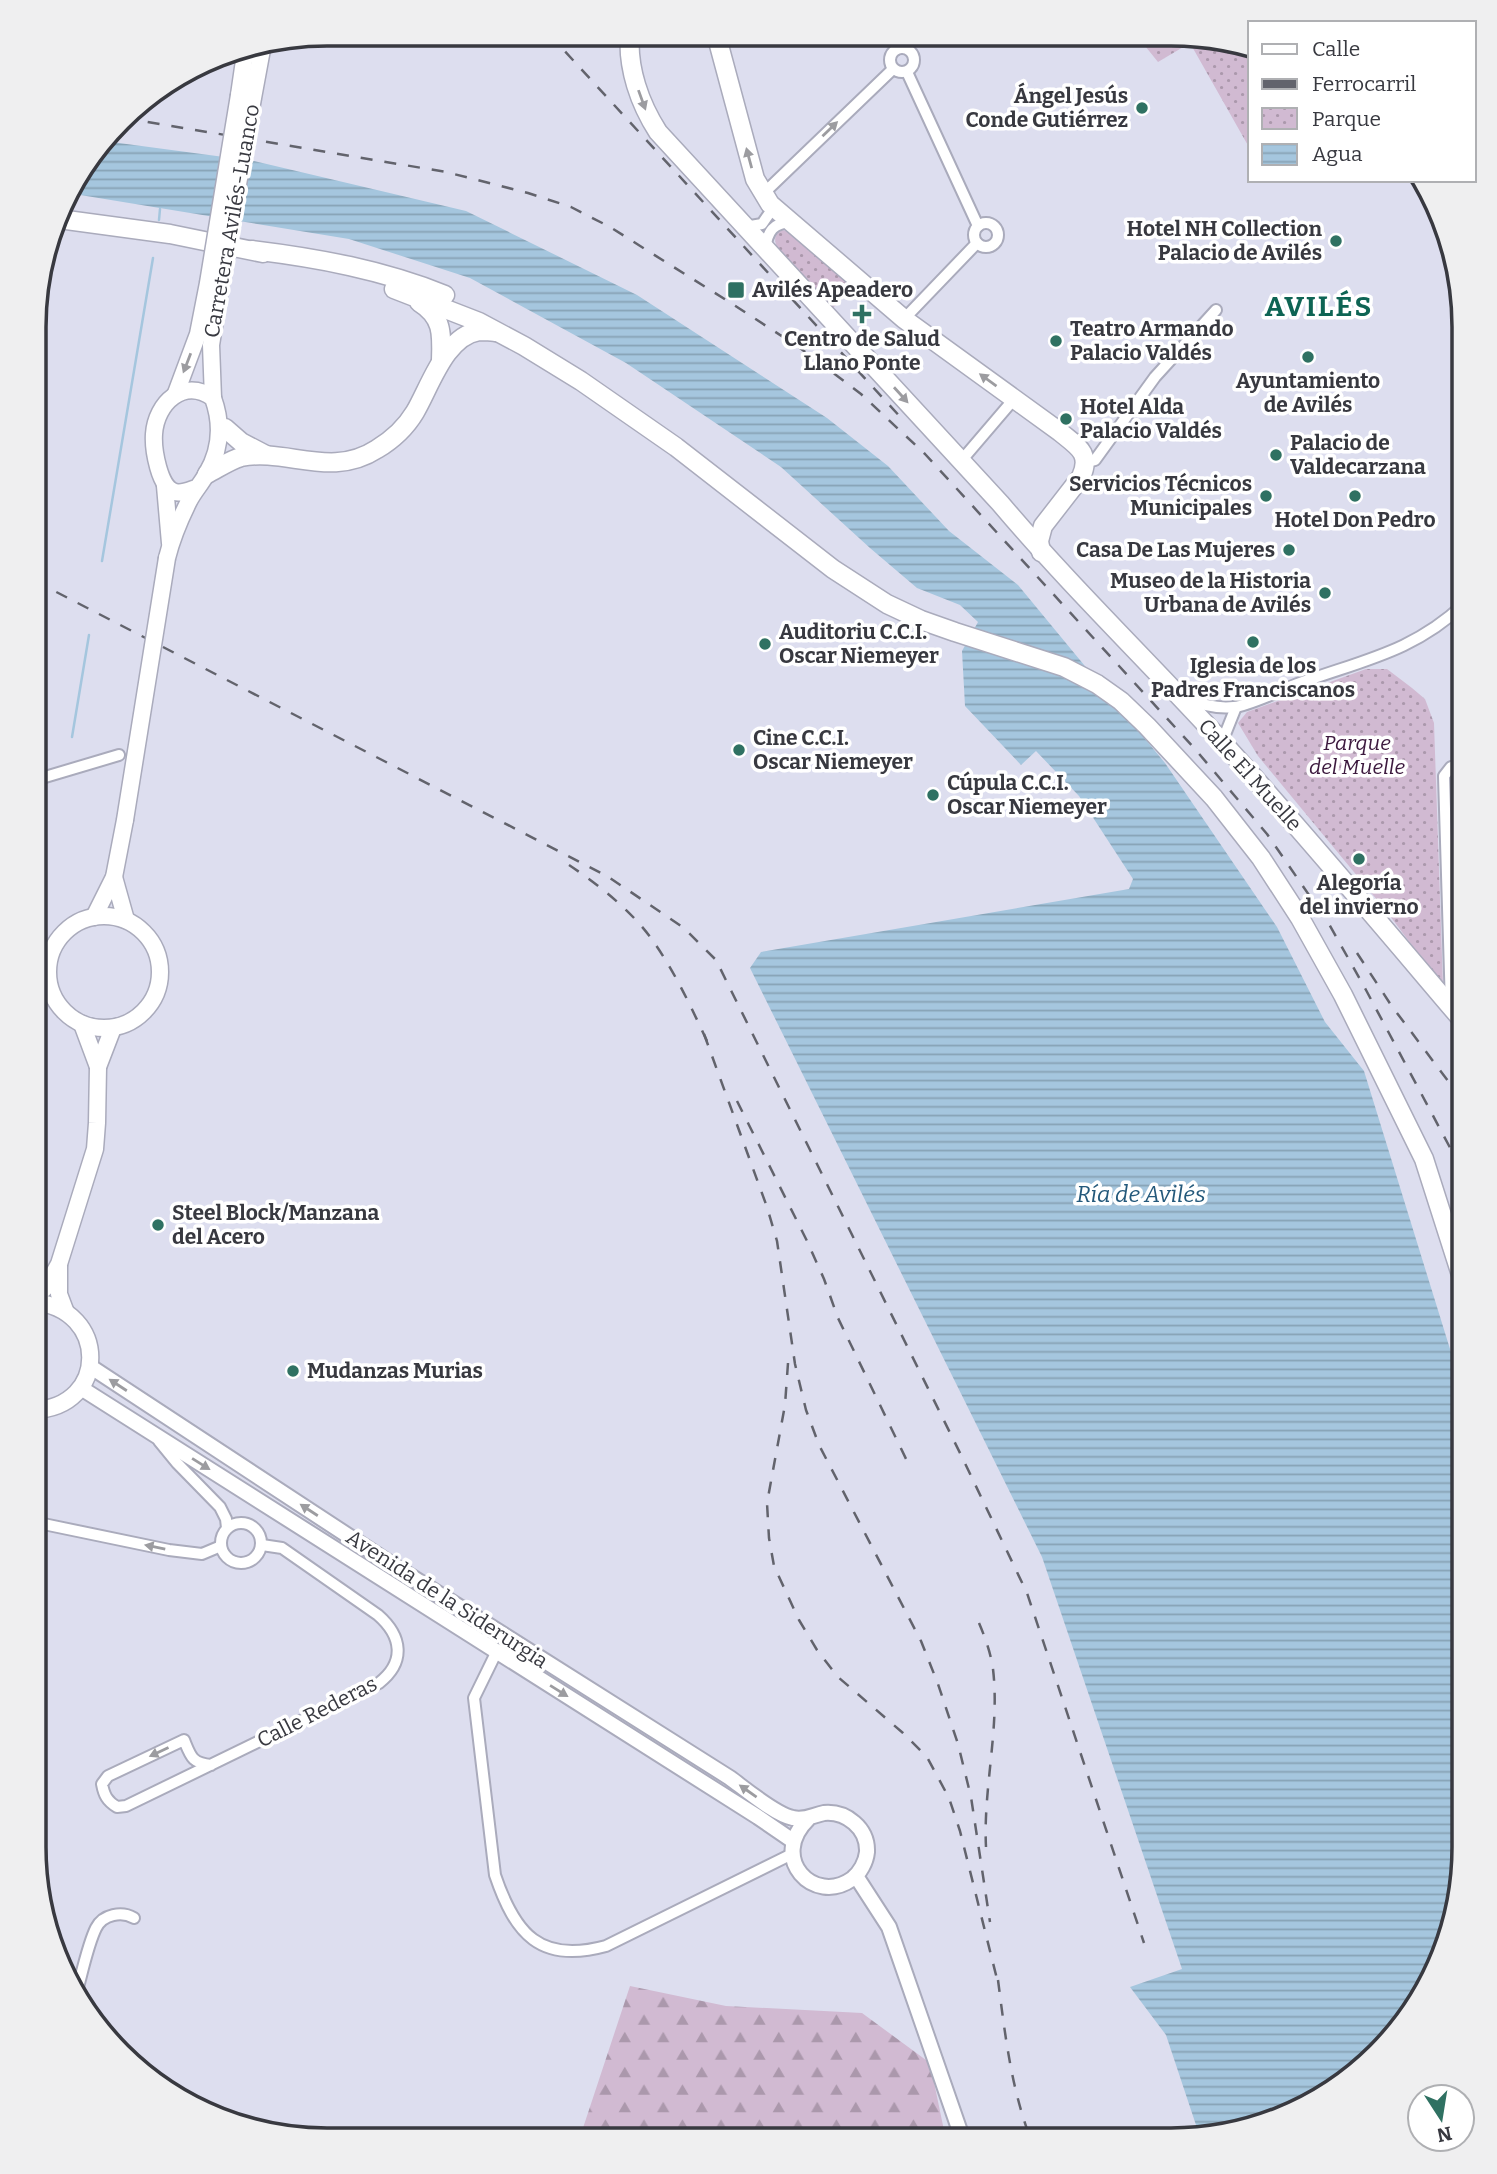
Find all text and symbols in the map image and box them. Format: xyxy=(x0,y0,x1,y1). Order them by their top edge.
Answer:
legend xyxy=(1248,21,1476,182)
text: Calle xyxy=(1312,36,1360,62)
text: Ferrocarril xyxy=(1312,71,1416,97)
place label: Ángel Jesús Conde Gutiérrez xyxy=(965,82,1128,133)
one-way arrow xyxy=(637,90,648,111)
marker: Ángel Jesús Conde Gutiérrez xyxy=(1134,100,1150,116)
street label: Carretera Avilés-Luanco xyxy=(199,102,265,340)
text: Parque xyxy=(1312,106,1381,132)
one-way arrow xyxy=(821,122,838,138)
text: Agua xyxy=(1312,141,1363,167)
one-way arrow xyxy=(744,147,754,168)
place label: Hotel NH Collection Palacio de Avilés xyxy=(1127,216,1322,266)
marker: Hotel NH Collection Palacio de Avilés xyxy=(1328,233,1344,249)
place label: Avilés Apeadero xyxy=(752,277,913,303)
marker: Avilés Apeadero xyxy=(726,280,746,300)
district label: AVILÉS xyxy=(1265,289,1373,323)
marker: Centro de Salud Llano Ponte xyxy=(852,304,872,324)
place label: Teatro Armando Palacio Valdés xyxy=(1070,316,1234,366)
place label: Centro de Salud Llano Ponte xyxy=(784,326,940,376)
marker: Teatro Armando Palacio Valdés xyxy=(1048,333,1064,349)
marker: Ayuntamiento de Avilés xyxy=(1300,349,1316,365)
one-way arrow xyxy=(182,352,193,373)
place label: Ayuntamiento de Avilés xyxy=(1236,368,1380,418)
one-way arrow xyxy=(979,373,997,387)
one-way arrow xyxy=(892,386,908,403)
place label: Hotel Alda Palacio Valdés xyxy=(1080,394,1222,444)
marker: Hotel Alda Palacio Valdés xyxy=(1058,411,1074,427)
place label: Palacio de Valdecarzana xyxy=(1290,430,1426,480)
marker: Palacio de Valdecarzana xyxy=(1268,447,1284,463)
place label: Servicios Técnicos Municipales xyxy=(1069,471,1252,521)
marker: Servicios Técnicos Municipales xyxy=(1258,488,1274,504)
marker: Hotel Don Pedro xyxy=(1347,488,1363,504)
place label: Hotel Don Pedro xyxy=(1274,507,1436,533)
place label: Casa De Las Mujeres xyxy=(1076,537,1275,563)
marker: Casa De Las Mujeres xyxy=(1281,542,1297,558)
place label: Museo de la Historia Urbana de Avilés xyxy=(1110,568,1311,618)
marker: Museo de la Historia Urbana de Avilés xyxy=(1317,585,1333,601)
place label: Auditoriu C.C.I. Oscar Niemeyer xyxy=(779,619,939,669)
marker: Iglesia de los Padres Franciscanos xyxy=(1245,634,1261,650)
marker: Auditoriu C.C.I. Oscar Niemeyer xyxy=(757,636,773,652)
place label: Iglesia de los Padres Franciscanos xyxy=(1151,653,1355,703)
street label: Calle El Muelle xyxy=(1193,713,1307,837)
place label: Cine C.C.I. Oscar Niemeyer xyxy=(753,725,913,775)
park label: Parque del Muelle xyxy=(1309,730,1405,780)
marker: Cine C.C.I. Oscar Niemeyer xyxy=(731,742,747,758)
place label: Cúpula C.C.I. Oscar Niemeyer xyxy=(947,770,1107,820)
marker: Cúpula C.C.I. Oscar Niemeyer xyxy=(925,787,941,803)
marker: Alegoría del invierno xyxy=(1351,851,1367,867)
place label: Alegoría del invierno xyxy=(1299,870,1419,920)
water label: Ría de Avilés xyxy=(1076,1180,1206,1208)
place label: Steel Block/Manzana del Acero xyxy=(172,1200,379,1250)
marker: Steel Block/Manzana del Acero xyxy=(150,1217,166,1233)
place label: Mudanzas Murias xyxy=(307,1358,483,1384)
marker: Mudanzas Murias xyxy=(285,1363,301,1379)
one-way arrow xyxy=(109,1379,128,1392)
one-way arrow xyxy=(191,1457,211,1470)
one-way arrow xyxy=(299,1503,318,1516)
street label: Avenida de la Siderurgia xyxy=(341,1524,553,1674)
one-way arrow xyxy=(144,1542,166,1553)
street label: Calle Rederas xyxy=(253,1671,381,1753)
one-way arrow xyxy=(549,1684,568,1697)
one-way arrow xyxy=(149,1746,169,1757)
one-way arrow xyxy=(739,1784,757,1798)
north arrow xyxy=(1406,2083,1476,2153)
text: N xyxy=(1435,2121,1454,2147)

